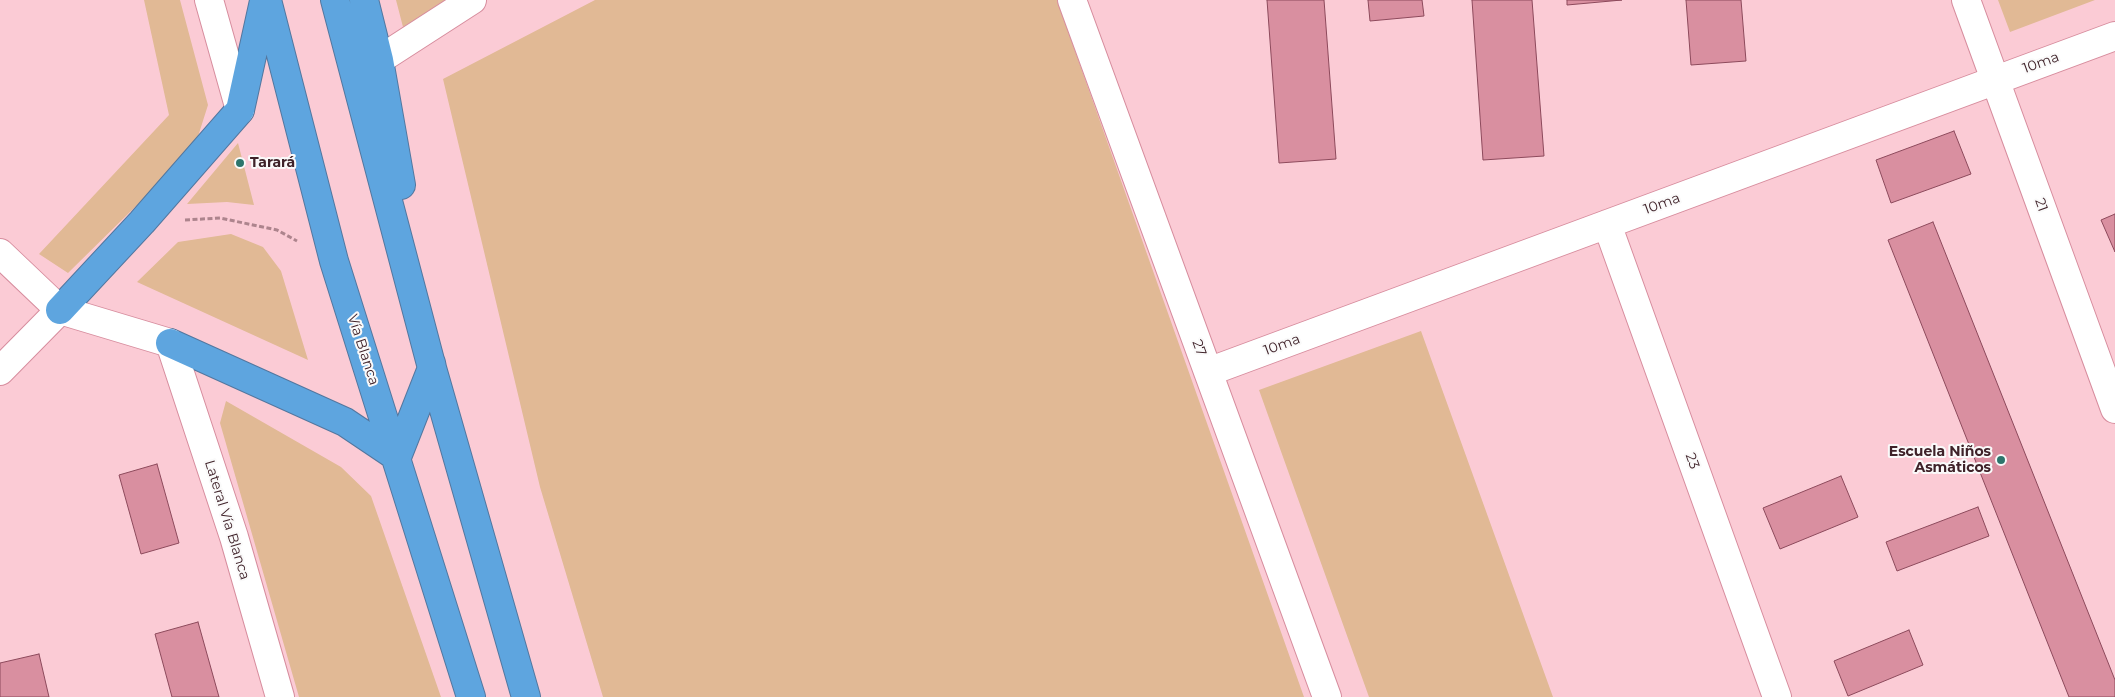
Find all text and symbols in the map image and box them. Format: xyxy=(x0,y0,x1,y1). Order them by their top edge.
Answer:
street label: 10ma xyxy=(2021,49,2061,77)
place label: Tarará xyxy=(250,155,295,171)
marker: Tarará xyxy=(234,157,246,169)
street label: 10ma xyxy=(1642,190,1682,218)
street label: 21 xyxy=(2031,196,2051,214)
street label: Vía Blanca xyxy=(344,312,382,388)
street label: 10ma xyxy=(1262,331,1302,359)
street label: 27 xyxy=(1188,338,1210,358)
place label: Escuela Niños Asmáticos xyxy=(1889,444,1991,477)
street label: 23 xyxy=(1681,451,1703,471)
marker: Escuela Niños Asmáticos xyxy=(1995,454,2007,466)
street label: Lateral Vía Blanca xyxy=(201,458,253,582)

